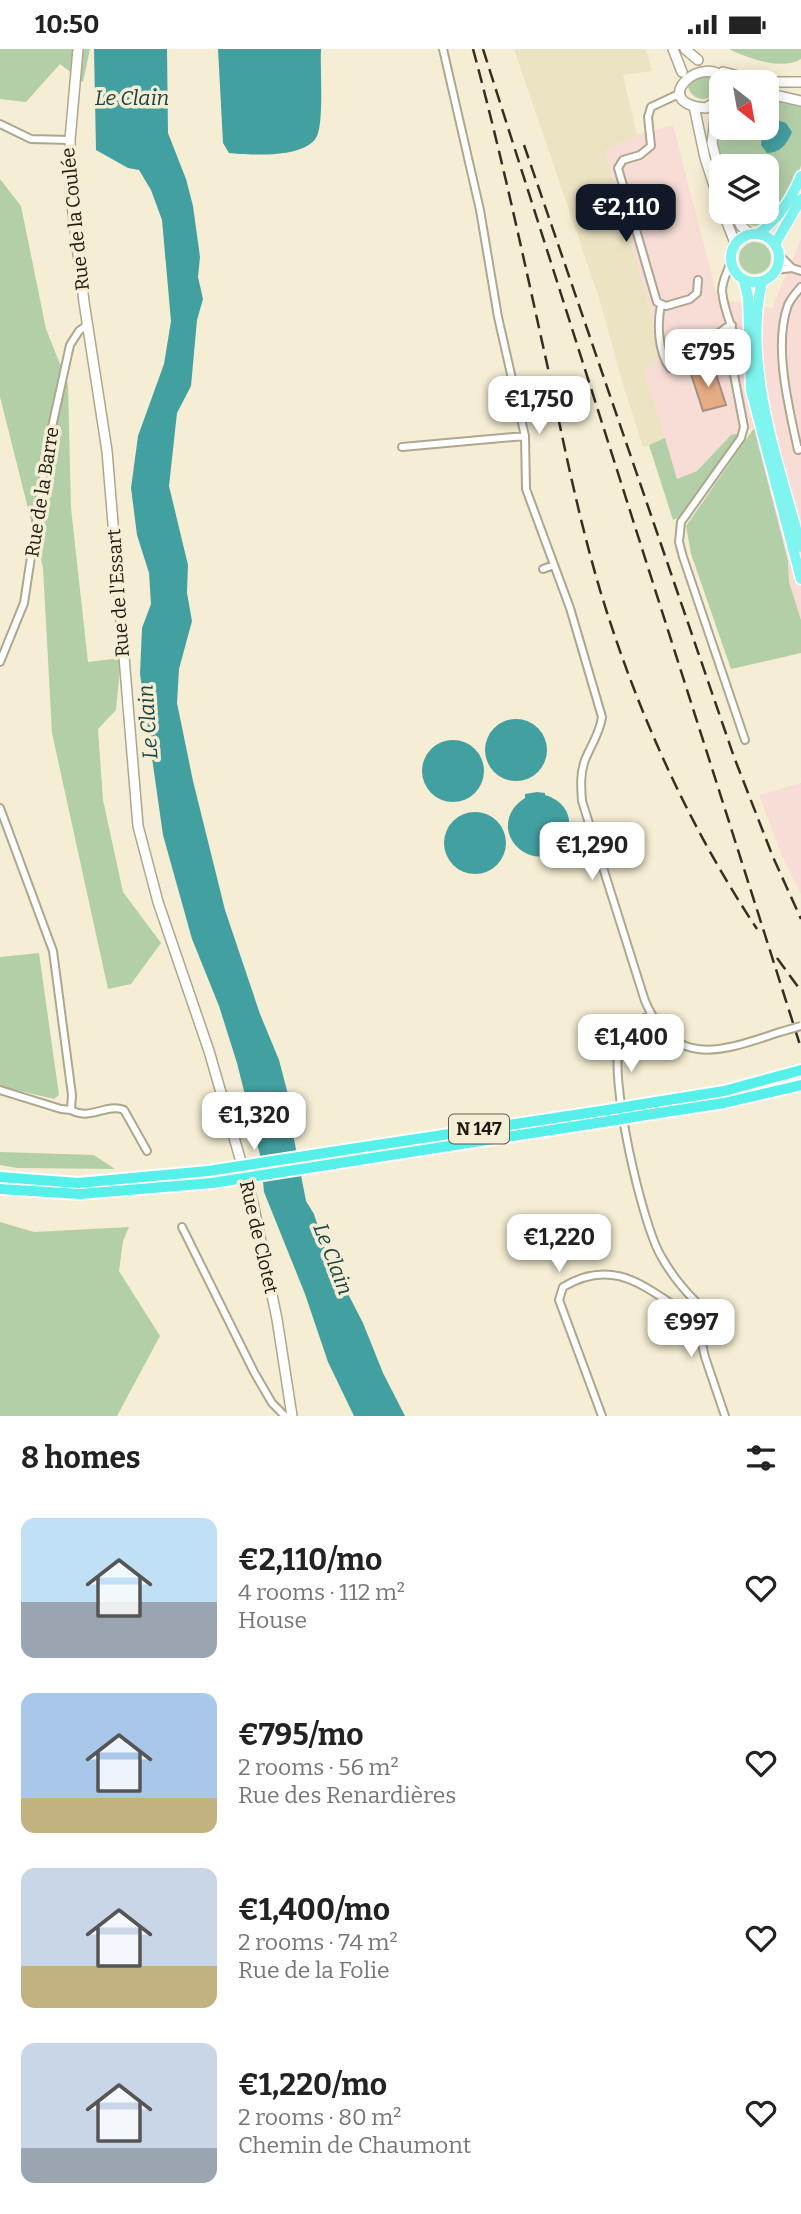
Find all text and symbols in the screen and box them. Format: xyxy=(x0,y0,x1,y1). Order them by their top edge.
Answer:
text: 10:50 xyxy=(35,9,100,40)
north arrow xyxy=(709,70,779,140)
map controls xyxy=(709,70,779,224)
water label: Le Clain xyxy=(95,85,169,111)
street label: Rue de la Coulée xyxy=(56,146,94,292)
button: layers xyxy=(709,154,779,224)
pin: €2,110 xyxy=(569,185,683,244)
text: €2,110 xyxy=(592,193,660,221)
pin: €795 xyxy=(667,329,749,389)
text: €795 xyxy=(681,338,735,366)
pin: €1,750 xyxy=(482,377,596,436)
text: €1,750 xyxy=(504,385,574,413)
street label: Rue de la Barre xyxy=(20,425,64,559)
street label: Rue de l'Essart xyxy=(102,528,134,658)
water label: Le Clain xyxy=(132,684,164,760)
pin: €1,290 xyxy=(535,823,649,882)
text: €1,290 xyxy=(556,831,628,859)
pin: €1,400 xyxy=(574,1014,688,1074)
text: €1,400 xyxy=(594,1023,668,1051)
pin: €1,320 xyxy=(197,1093,311,1152)
text: €1,320 xyxy=(218,1101,290,1129)
road number: N 147 xyxy=(449,1114,509,1143)
street label: Rue de Clotet xyxy=(235,1178,283,1296)
pin: €1,220 xyxy=(502,1215,616,1274)
water label: Le Clain xyxy=(307,1219,359,1299)
text: €1,220 xyxy=(523,1223,595,1251)
pin: €997 xyxy=(650,1299,732,1359)
text: €997 xyxy=(664,1308,718,1336)
icon: filters xyxy=(742,1439,780,1477)
text: 8 homes xyxy=(21,1440,141,1476)
text: €2,110/mo xyxy=(238,1542,382,1578)
icon: home xyxy=(77,1546,161,1630)
icon: heart xyxy=(742,1569,780,1607)
text: 4 rooms · 112 m² xyxy=(238,1578,405,1606)
text: House xyxy=(238,1606,307,1634)
text: €795/mo xyxy=(238,1717,364,1753)
icon: home xyxy=(77,1721,161,1805)
icon: heart xyxy=(742,1744,780,1782)
text: 2 rooms · 56 m² xyxy=(238,1753,399,1781)
text: Rue des Renardières xyxy=(238,1781,456,1809)
text: €1,400/mo xyxy=(238,1892,390,1928)
icon: home xyxy=(77,1896,161,1980)
icon: heart xyxy=(742,1919,780,1957)
text: 2 rooms · 74 m² xyxy=(238,1928,398,1956)
text: Rue de la Folie xyxy=(238,1956,390,1984)
text: €1,220/mo xyxy=(238,2067,387,2103)
icon: home xyxy=(77,2071,161,2155)
icon: heart xyxy=(742,2094,780,2132)
text: 2 rooms · 80 m² xyxy=(238,2103,401,2131)
text: Chemin de Chaumont xyxy=(238,2131,471,2159)

